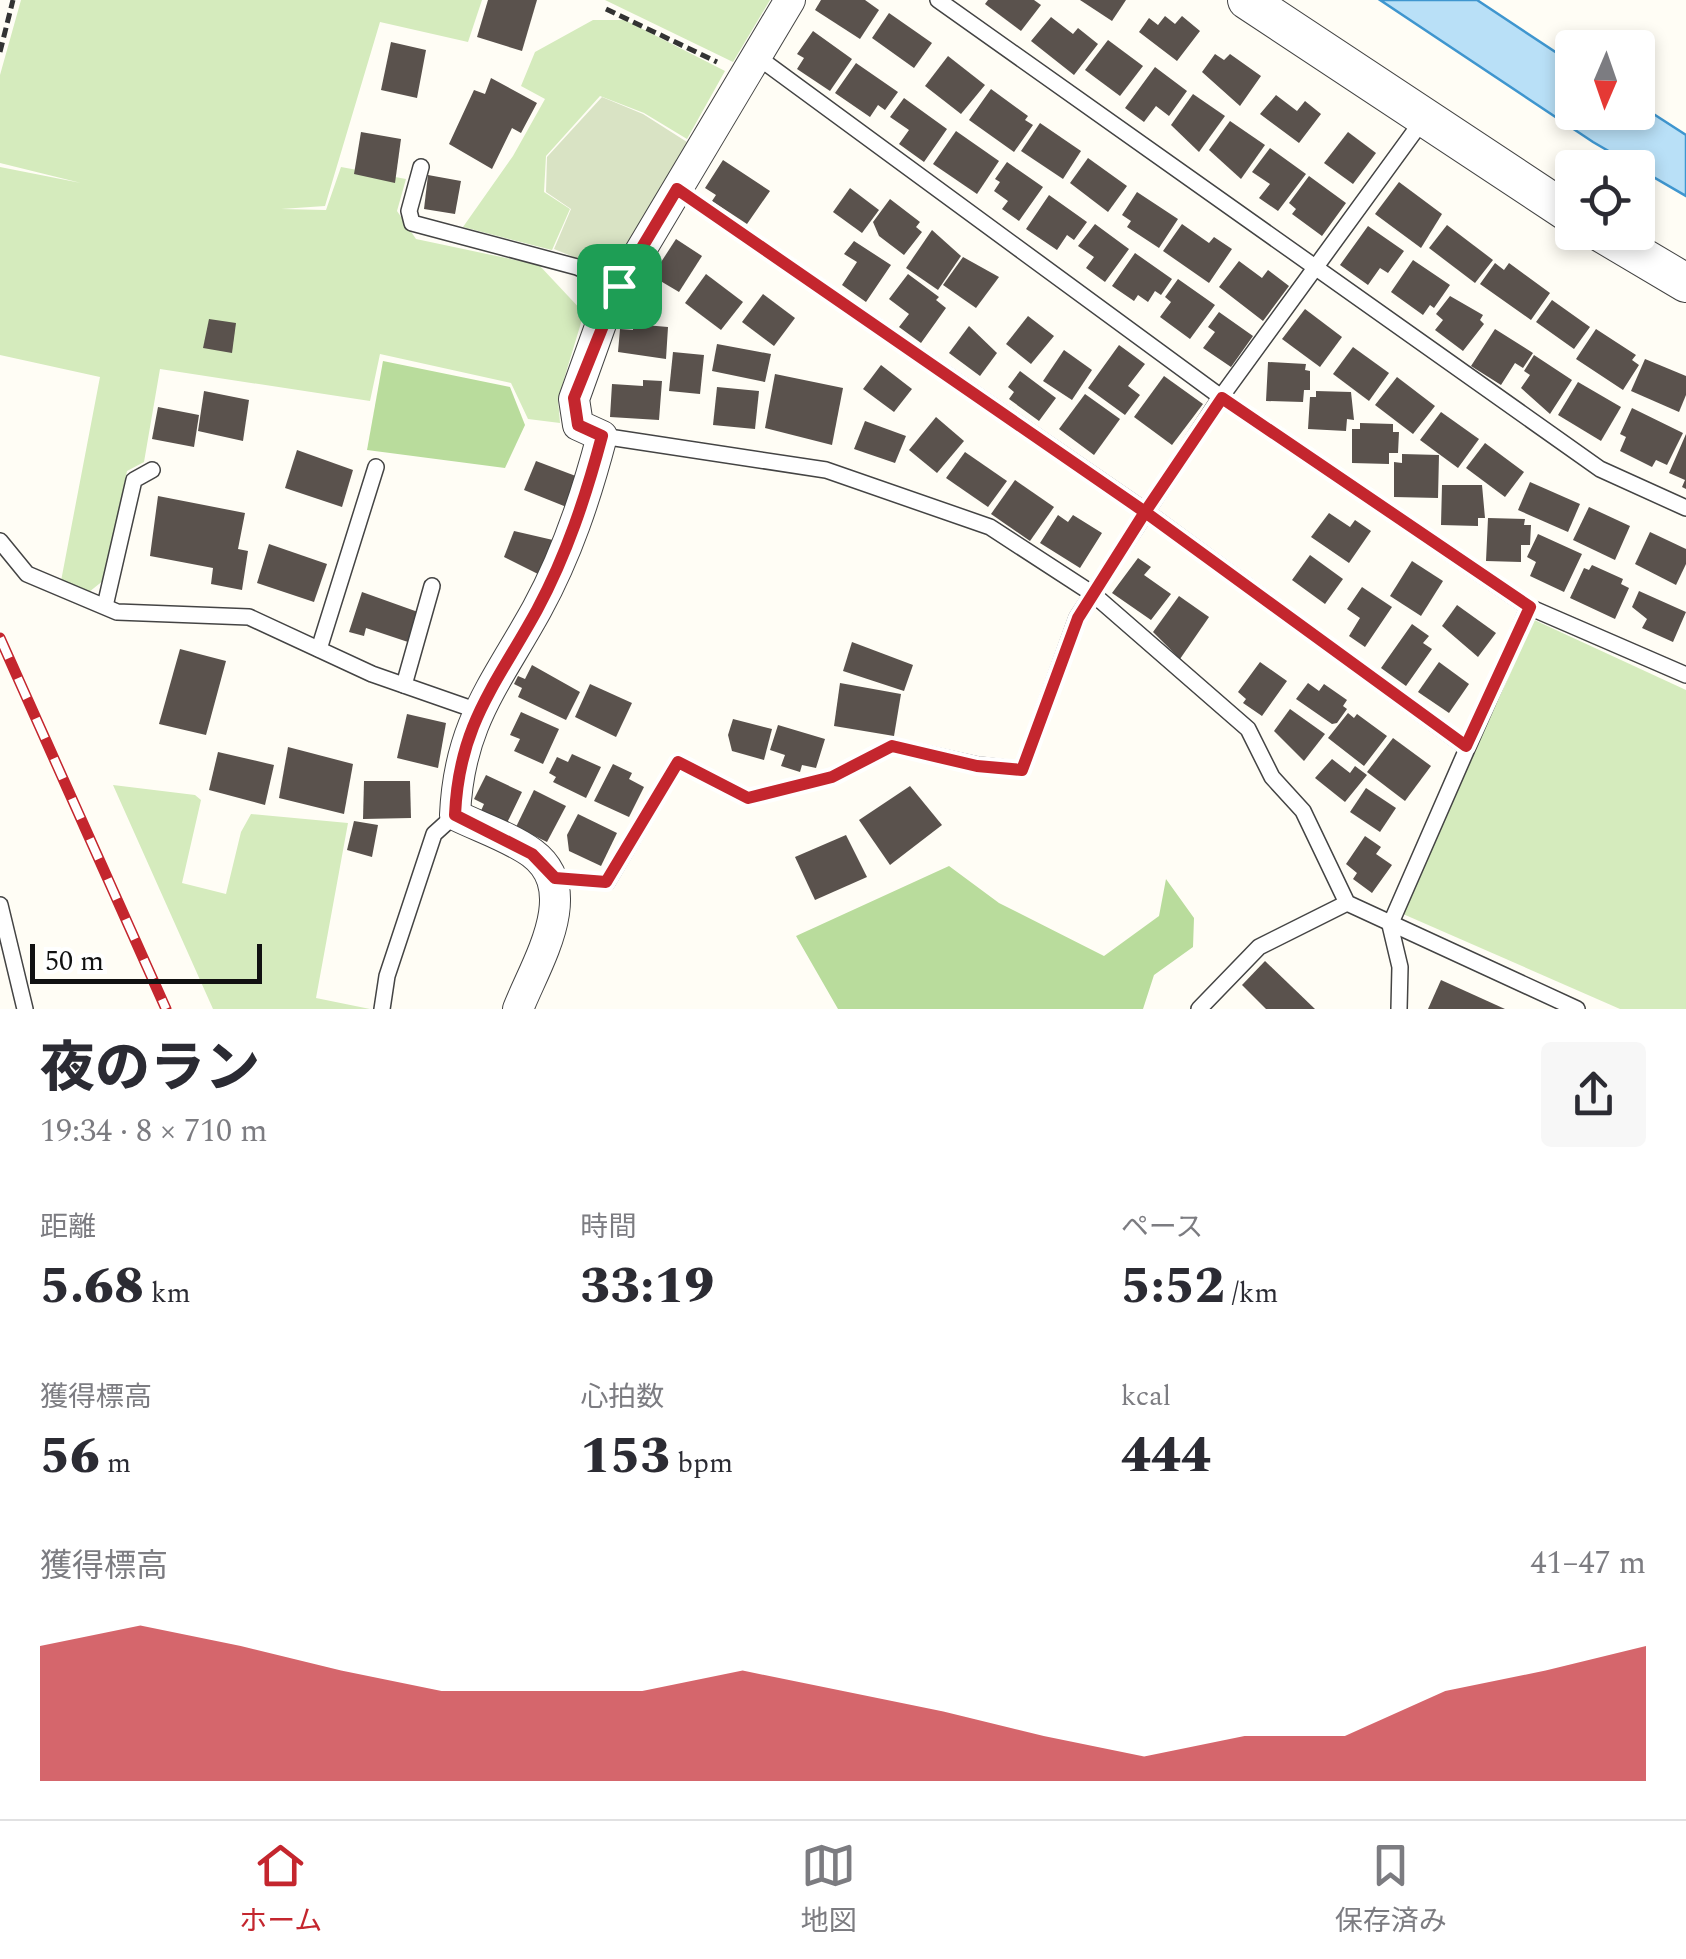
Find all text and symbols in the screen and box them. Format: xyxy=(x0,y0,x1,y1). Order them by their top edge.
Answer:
north arrow xyxy=(1555,30,1655,130)
map controls xyxy=(1555,30,1655,250)
button: locate xyxy=(1555,150,1655,250)
pin xyxy=(577,244,662,329)
icon: arrive xyxy=(592,259,647,314)
scale bar xyxy=(30,939,262,984)
text: 50 m xyxy=(45,940,104,983)
text: 夜のラン xyxy=(40,1028,260,1111)
button: share xyxy=(1541,1042,1646,1147)
text: 19:34 · 8 × 710 m xyxy=(40,1107,268,1156)
text: 距離 xyxy=(40,1206,96,1249)
text: 時間 xyxy=(580,1206,636,1249)
text: ペース xyxy=(1121,1206,1203,1249)
text: 5.68 xyxy=(40,1249,144,1325)
text: 33:19 xyxy=(580,1249,714,1325)
text: 5:52 xyxy=(1121,1249,1225,1325)
text: km xyxy=(144,1272,191,1315)
text: /km xyxy=(1225,1272,1278,1315)
text: kcal xyxy=(1121,1375,1171,1418)
text: 獲得標高 xyxy=(40,1376,152,1419)
text: 心拍数 xyxy=(580,1376,664,1419)
text: 444 xyxy=(1121,1418,1211,1494)
text: 56 xyxy=(40,1419,100,1495)
text: 153 xyxy=(580,1419,670,1495)
text: m xyxy=(100,1442,131,1485)
text: bpm xyxy=(670,1442,733,1485)
text: 41–47 m xyxy=(1530,1539,1646,1588)
text: 獲得標高 xyxy=(40,1542,168,1591)
tab: ホーム xyxy=(239,1838,322,1943)
tab: 地図 xyxy=(801,1838,857,1943)
tab: 保存済み xyxy=(1335,1838,1447,1943)

